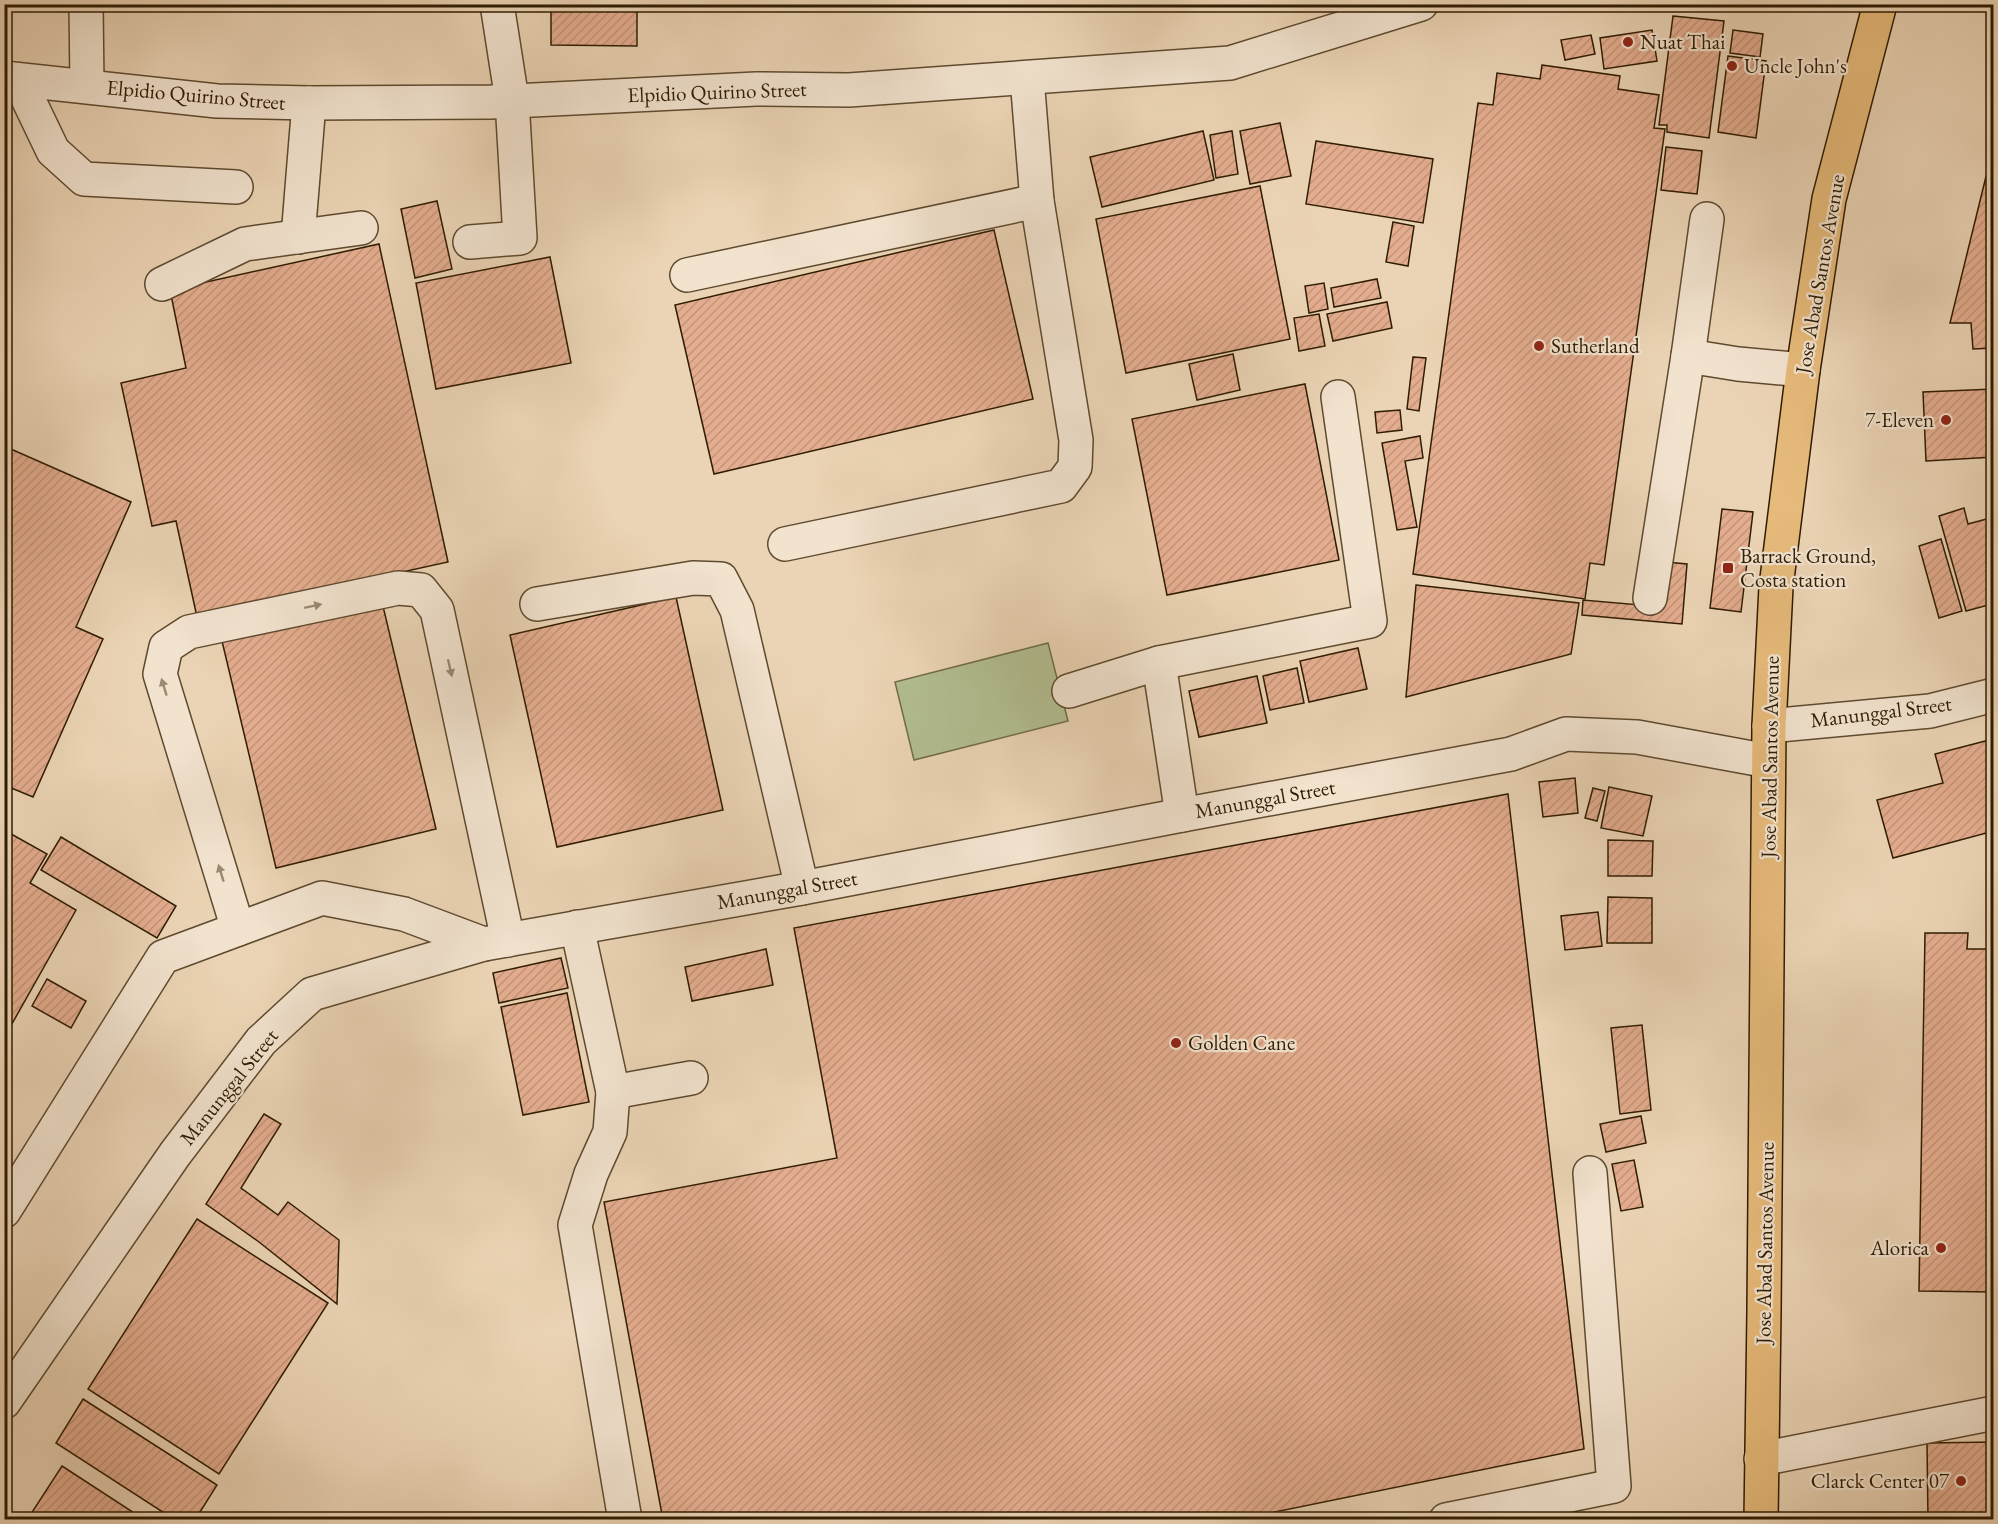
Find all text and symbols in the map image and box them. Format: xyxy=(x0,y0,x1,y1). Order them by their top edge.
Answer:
place label: Nuat Thai xyxy=(1640,28,1725,55)
marker: Nuat Thai xyxy=(1621,35,1635,49)
place label: Uncle John's xyxy=(1744,52,1847,79)
marker: Uncle John's xyxy=(1725,59,1739,73)
street label: Elpidio Quirino Street xyxy=(105,73,287,117)
street label: Elpidio Quirino Street xyxy=(627,75,808,109)
street label: Jose Abad Santos Avenue xyxy=(1788,172,1850,378)
place label: Sutherland xyxy=(1551,332,1640,359)
marker: Sutherland xyxy=(1532,339,1546,353)
place label: 7-Eleven xyxy=(1865,406,1934,433)
marker: 7-Eleven xyxy=(1939,413,1953,427)
place label: Barrack Ground, Costa station xyxy=(1740,542,1876,593)
marker: Barrack Ground, Costa station xyxy=(1721,561,1735,575)
one-way arrow xyxy=(303,601,322,610)
street label: Jose Abad Santos Avenue xyxy=(1754,656,1785,860)
one-way arrow xyxy=(445,658,455,677)
one-way arrow xyxy=(159,678,168,696)
street label: Manunggal Street xyxy=(1809,689,1954,734)
street label: Manunggal Street xyxy=(1193,773,1338,824)
one-way arrow xyxy=(216,864,225,882)
street label: Manunggal Street xyxy=(715,864,860,915)
street label: Manunggal Street xyxy=(173,1023,284,1150)
place label: Golden Cane xyxy=(1188,1029,1295,1056)
marker: Golden Cane xyxy=(1169,1036,1183,1050)
street label: Jose Abad Santos Avenue xyxy=(1749,1142,1780,1346)
place label: Alorica xyxy=(1869,1234,1930,1261)
marker: Alorica xyxy=(1934,1241,1948,1255)
place label: Clarck Center 07 xyxy=(1811,1467,1950,1494)
marker: Clarck Center 07 xyxy=(1954,1474,1968,1488)

